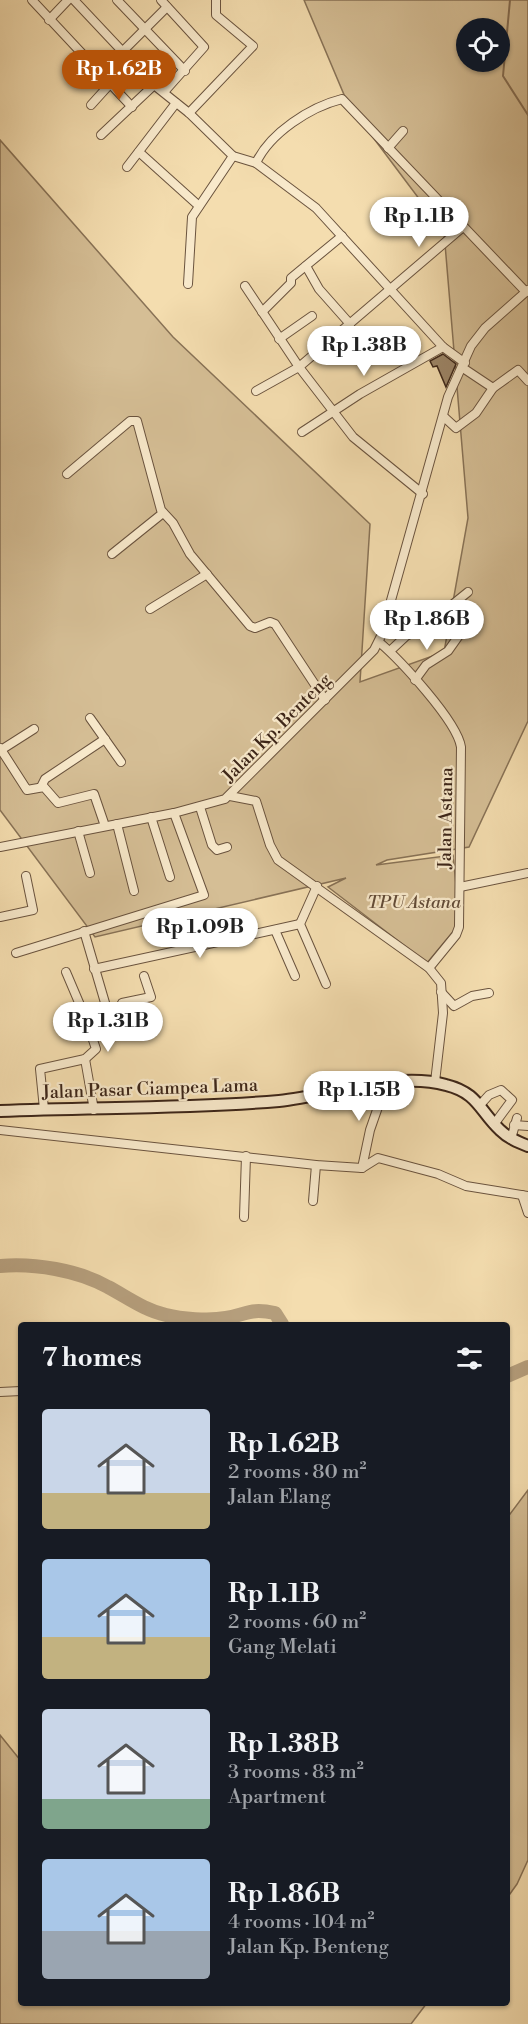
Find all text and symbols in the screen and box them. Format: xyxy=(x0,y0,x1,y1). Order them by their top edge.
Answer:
map controls xyxy=(456,18,510,72)
button: locate xyxy=(456,18,510,72)
pin: Rp 1.62B xyxy=(57,50,181,101)
text: Rp 1.62B xyxy=(76,57,162,82)
pin: Rp 1.1B xyxy=(364,197,474,248)
text: Rp 1.1B xyxy=(384,204,454,229)
pin: Rp 1.38B xyxy=(302,326,426,377)
text: Rp 1.38B xyxy=(321,333,407,358)
pin: Rp 1.86B xyxy=(365,600,489,651)
text: Rp 1.86B xyxy=(384,607,470,632)
street label: Jalan Kp. Benteng xyxy=(217,668,337,788)
street label: Jalan Astana xyxy=(434,766,458,870)
park label: TPU Astana xyxy=(367,891,462,914)
pin: Rp 1.09B xyxy=(138,908,262,959)
text: Rp 1.09B xyxy=(156,915,244,940)
pin: Rp 1.31B xyxy=(46,1002,170,1053)
text: Rp 1.31B xyxy=(67,1009,149,1034)
pin: Rp 1.15B xyxy=(297,1071,421,1122)
street label: Jalan Pasar Ciampea Lama xyxy=(41,1074,259,1104)
text: Rp 1.15B xyxy=(317,1078,401,1103)
text: 7 homes xyxy=(42,1342,142,1374)
icon: filters xyxy=(453,1342,486,1375)
text: Rp 1.62B xyxy=(228,1428,340,1460)
icon: home xyxy=(90,1433,162,1505)
text: 2 rooms · 80 m² xyxy=(228,1460,366,1485)
text: Jalan Elang xyxy=(228,1485,331,1510)
text: Rp 1.1B xyxy=(228,1578,320,1610)
icon: home xyxy=(90,1583,162,1655)
text: 2 rooms · 60 m² xyxy=(228,1610,366,1635)
text: Gang Melati xyxy=(228,1635,337,1660)
text: Rp 1.38B xyxy=(228,1728,339,1760)
icon: home xyxy=(90,1733,162,1805)
text: 3 rooms · 83 m² xyxy=(228,1760,364,1785)
text: Apartment xyxy=(228,1785,326,1810)
text: Rp 1.86B xyxy=(228,1878,340,1910)
icon: home xyxy=(90,1883,162,1955)
text: 4 rooms · 104 m² xyxy=(228,1910,375,1935)
text: Jalan Kp. Benteng xyxy=(228,1935,389,1960)

